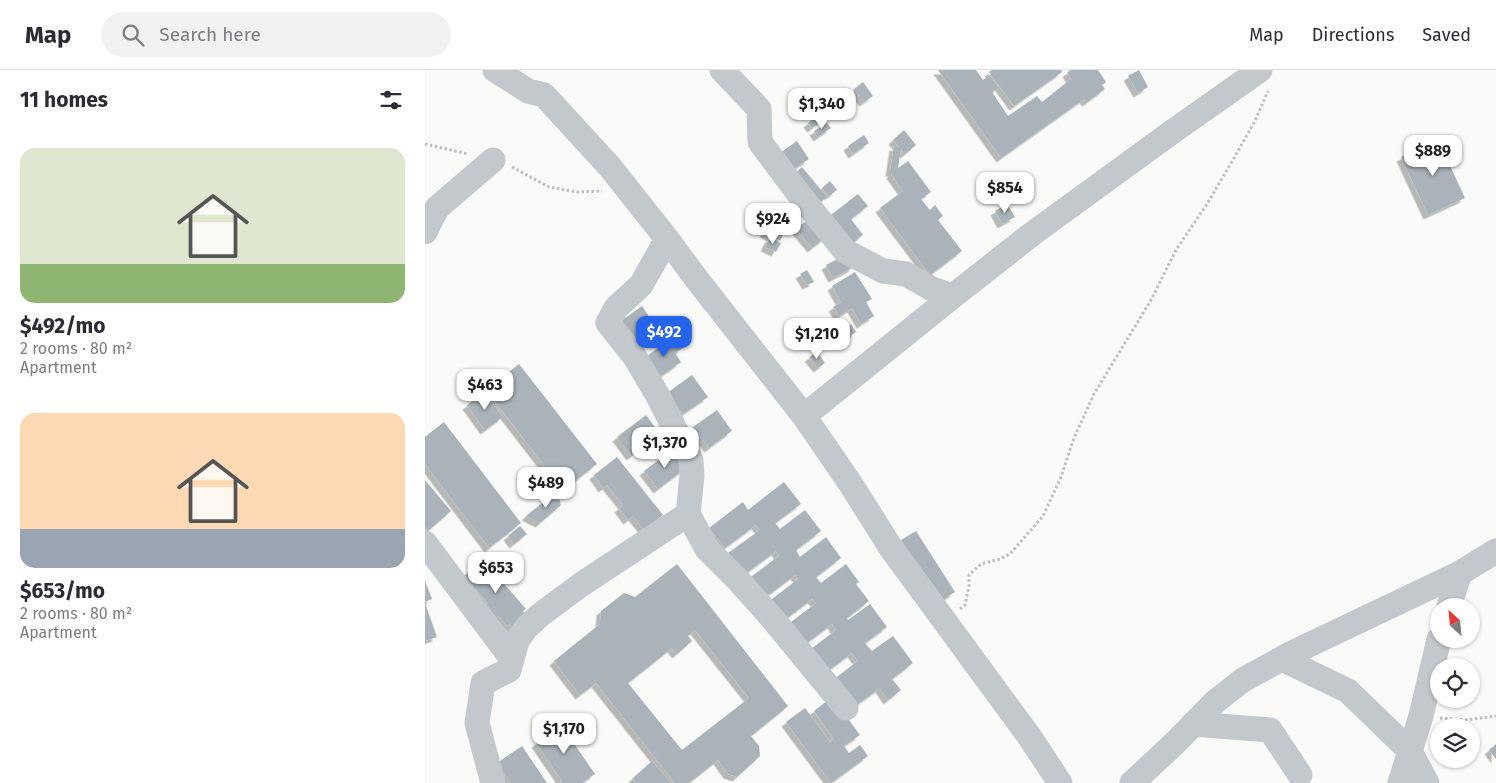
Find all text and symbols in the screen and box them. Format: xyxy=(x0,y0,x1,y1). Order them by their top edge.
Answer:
search box xyxy=(101,12,451,57)
text: Map xyxy=(25,21,71,49)
icon: search xyxy=(119,21,147,49)
text: Search here xyxy=(159,23,261,46)
text: Map xyxy=(1249,24,1284,46)
text: Directions xyxy=(1312,24,1394,46)
text: Saved xyxy=(1422,24,1471,46)
icon: filters xyxy=(377,86,405,114)
text: 11 homes xyxy=(20,87,108,113)
pin: $1,340 xyxy=(781,88,863,130)
text: $1,340 xyxy=(799,94,845,113)
pin: $889 xyxy=(1403,134,1463,177)
text: $889 xyxy=(1415,141,1451,160)
pin: $854 xyxy=(975,172,1035,214)
text: $854 xyxy=(987,178,1023,197)
icon: home xyxy=(168,181,258,271)
pin: $924 xyxy=(743,202,803,245)
text: $924 xyxy=(756,209,790,228)
text: $492/mo xyxy=(20,313,105,339)
pin: $492 xyxy=(634,316,694,358)
pin: $1,210 xyxy=(776,318,858,360)
text: $492 xyxy=(647,322,681,341)
text: $1,210 xyxy=(795,324,839,343)
text: 2 rooms · 80 m² xyxy=(20,339,132,358)
text: Apartment xyxy=(20,358,97,377)
pin: $463 xyxy=(455,368,515,411)
text: $463 xyxy=(467,375,503,394)
pin: $1,370 xyxy=(624,426,706,469)
text: $1,370 xyxy=(643,433,687,452)
icon: home xyxy=(168,446,258,536)
pin: $489 xyxy=(516,466,576,509)
text: $489 xyxy=(528,473,564,492)
pin: $653 xyxy=(466,552,526,594)
text: $653 xyxy=(479,558,513,577)
text: $653/mo xyxy=(20,578,105,604)
north arrow xyxy=(1430,598,1480,648)
map controls xyxy=(1430,598,1480,768)
text: 2 rooms · 80 m² xyxy=(20,604,132,623)
text: Apartment xyxy=(20,623,97,642)
button: locate xyxy=(1430,658,1480,708)
pin: $1,170 xyxy=(523,712,605,755)
button: layers xyxy=(1430,718,1480,768)
text: $1,170 xyxy=(543,719,585,738)

